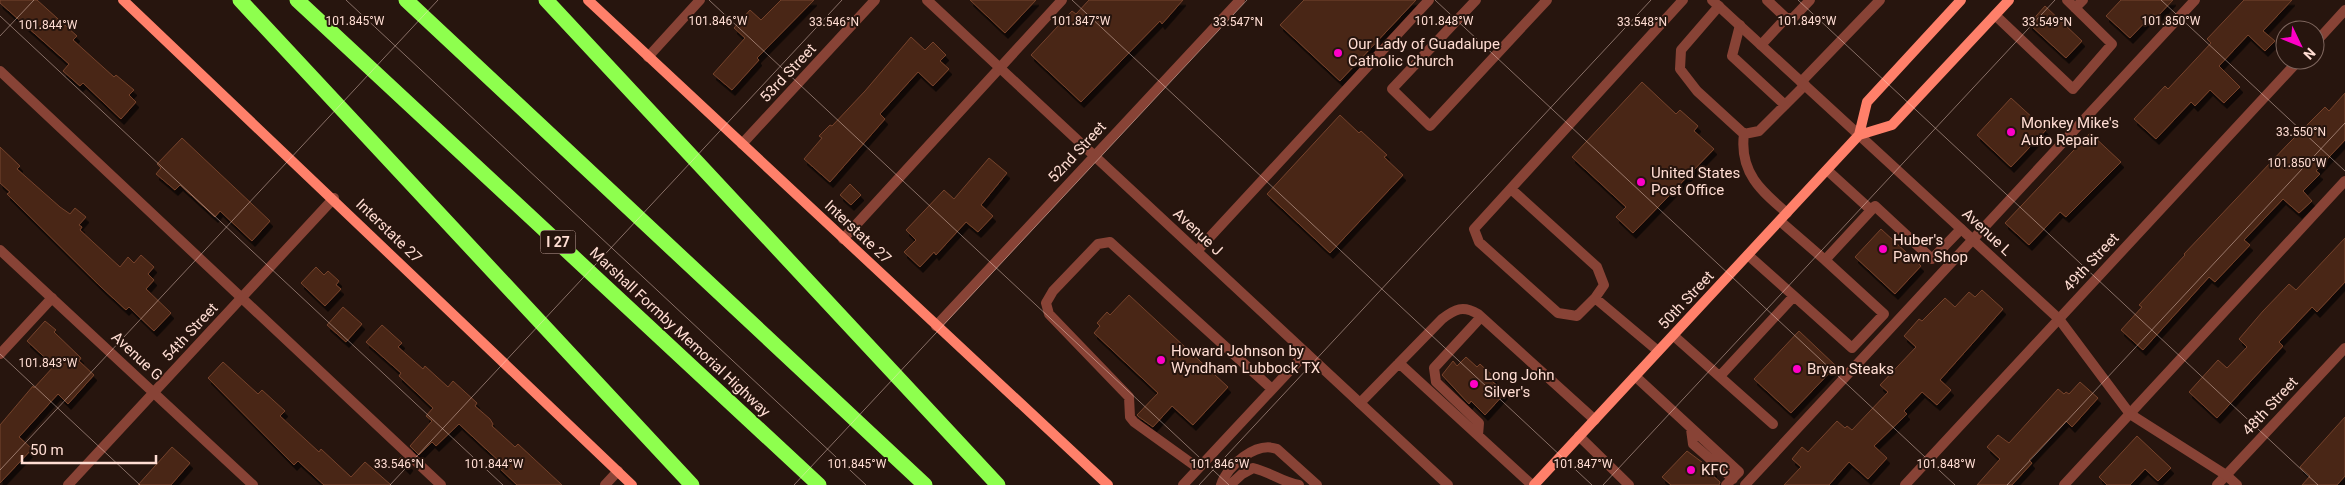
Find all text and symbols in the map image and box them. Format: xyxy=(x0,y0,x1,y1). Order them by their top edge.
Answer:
text: 101.845°W xyxy=(326,14,385,28)
text: 101.846°W xyxy=(689,14,748,28)
text: 101.847°W xyxy=(1052,14,1111,28)
text: 101.848°W xyxy=(1415,14,1474,28)
text: 101.849°W xyxy=(1778,14,1837,28)
text: 101.850°W xyxy=(2142,14,2201,28)
text: 33.546°N xyxy=(809,15,859,29)
text: 33.547°N xyxy=(1213,15,1263,29)
text: 33.548°N xyxy=(1617,15,1667,29)
text: 33.549°N xyxy=(2022,15,2072,29)
text: 101.844°W xyxy=(19,18,78,32)
north arrow xyxy=(2275,20,2325,70)
place label: Our Lady of Guadalupe Catholic Church xyxy=(1348,35,1500,70)
street label: 53rd Street xyxy=(756,40,820,106)
text: N xyxy=(2300,45,2319,63)
marker: Our Lady of Guadalupe Catholic Church xyxy=(1332,47,1344,59)
place label: Monkey Mike's Auto Repair xyxy=(2021,114,2119,149)
street label: 52nd Street xyxy=(1044,118,1110,186)
text: 33.550°N xyxy=(2276,125,2326,139)
marker: Monkey Mike's Auto Repair xyxy=(2005,126,2017,138)
text: 101.850°W xyxy=(2268,156,2327,170)
place label: United States Post Office xyxy=(1651,164,1740,199)
marker: United States Post Office xyxy=(1635,176,1647,188)
street label: Interstate 27 xyxy=(352,195,426,267)
street label: Interstate 27 xyxy=(821,197,895,267)
street label: Avenue J xyxy=(1170,205,1226,259)
street label: Avenue L xyxy=(1959,205,2015,259)
street label: 49th Street xyxy=(2059,229,2123,295)
road number: I 27 xyxy=(540,230,576,253)
place label: Huber's Pawn Shop xyxy=(1893,231,1968,266)
marker: Huber's Pawn Shop xyxy=(1877,243,1889,255)
street label: Marshall Formby Memorial Highway xyxy=(586,244,774,420)
street label: 50th Street xyxy=(1654,267,1718,333)
street label: 54th Street xyxy=(158,299,222,365)
street label: Avenue G xyxy=(108,328,166,384)
place label: Howard Johnson by Wyndham Lubbock TX xyxy=(1171,342,1321,377)
marker: Howard Johnson by Wyndham Lubbock TX xyxy=(1155,354,1167,366)
text: 101.843°W xyxy=(19,356,78,370)
place label: Bryan Steaks xyxy=(1807,360,1894,378)
marker: Bryan Steaks xyxy=(1791,363,1803,375)
place label: Long John Silver's xyxy=(1484,366,1554,401)
street label: 48th Street xyxy=(2238,373,2302,439)
marker: Long John Silver's xyxy=(1468,378,1480,390)
scale bar xyxy=(22,432,156,464)
text: 50 m xyxy=(30,441,64,459)
text: 33.546°N xyxy=(374,457,424,471)
text: 101.844°W xyxy=(465,457,524,471)
text: 101.845°W xyxy=(828,457,887,471)
text: 101.846°W xyxy=(1191,457,1250,471)
text: 101.847°W xyxy=(1554,457,1613,471)
text: 101.848°W xyxy=(1917,457,1976,471)
place label: KFC xyxy=(1701,461,1729,479)
marker: KFC xyxy=(1685,464,1697,476)

